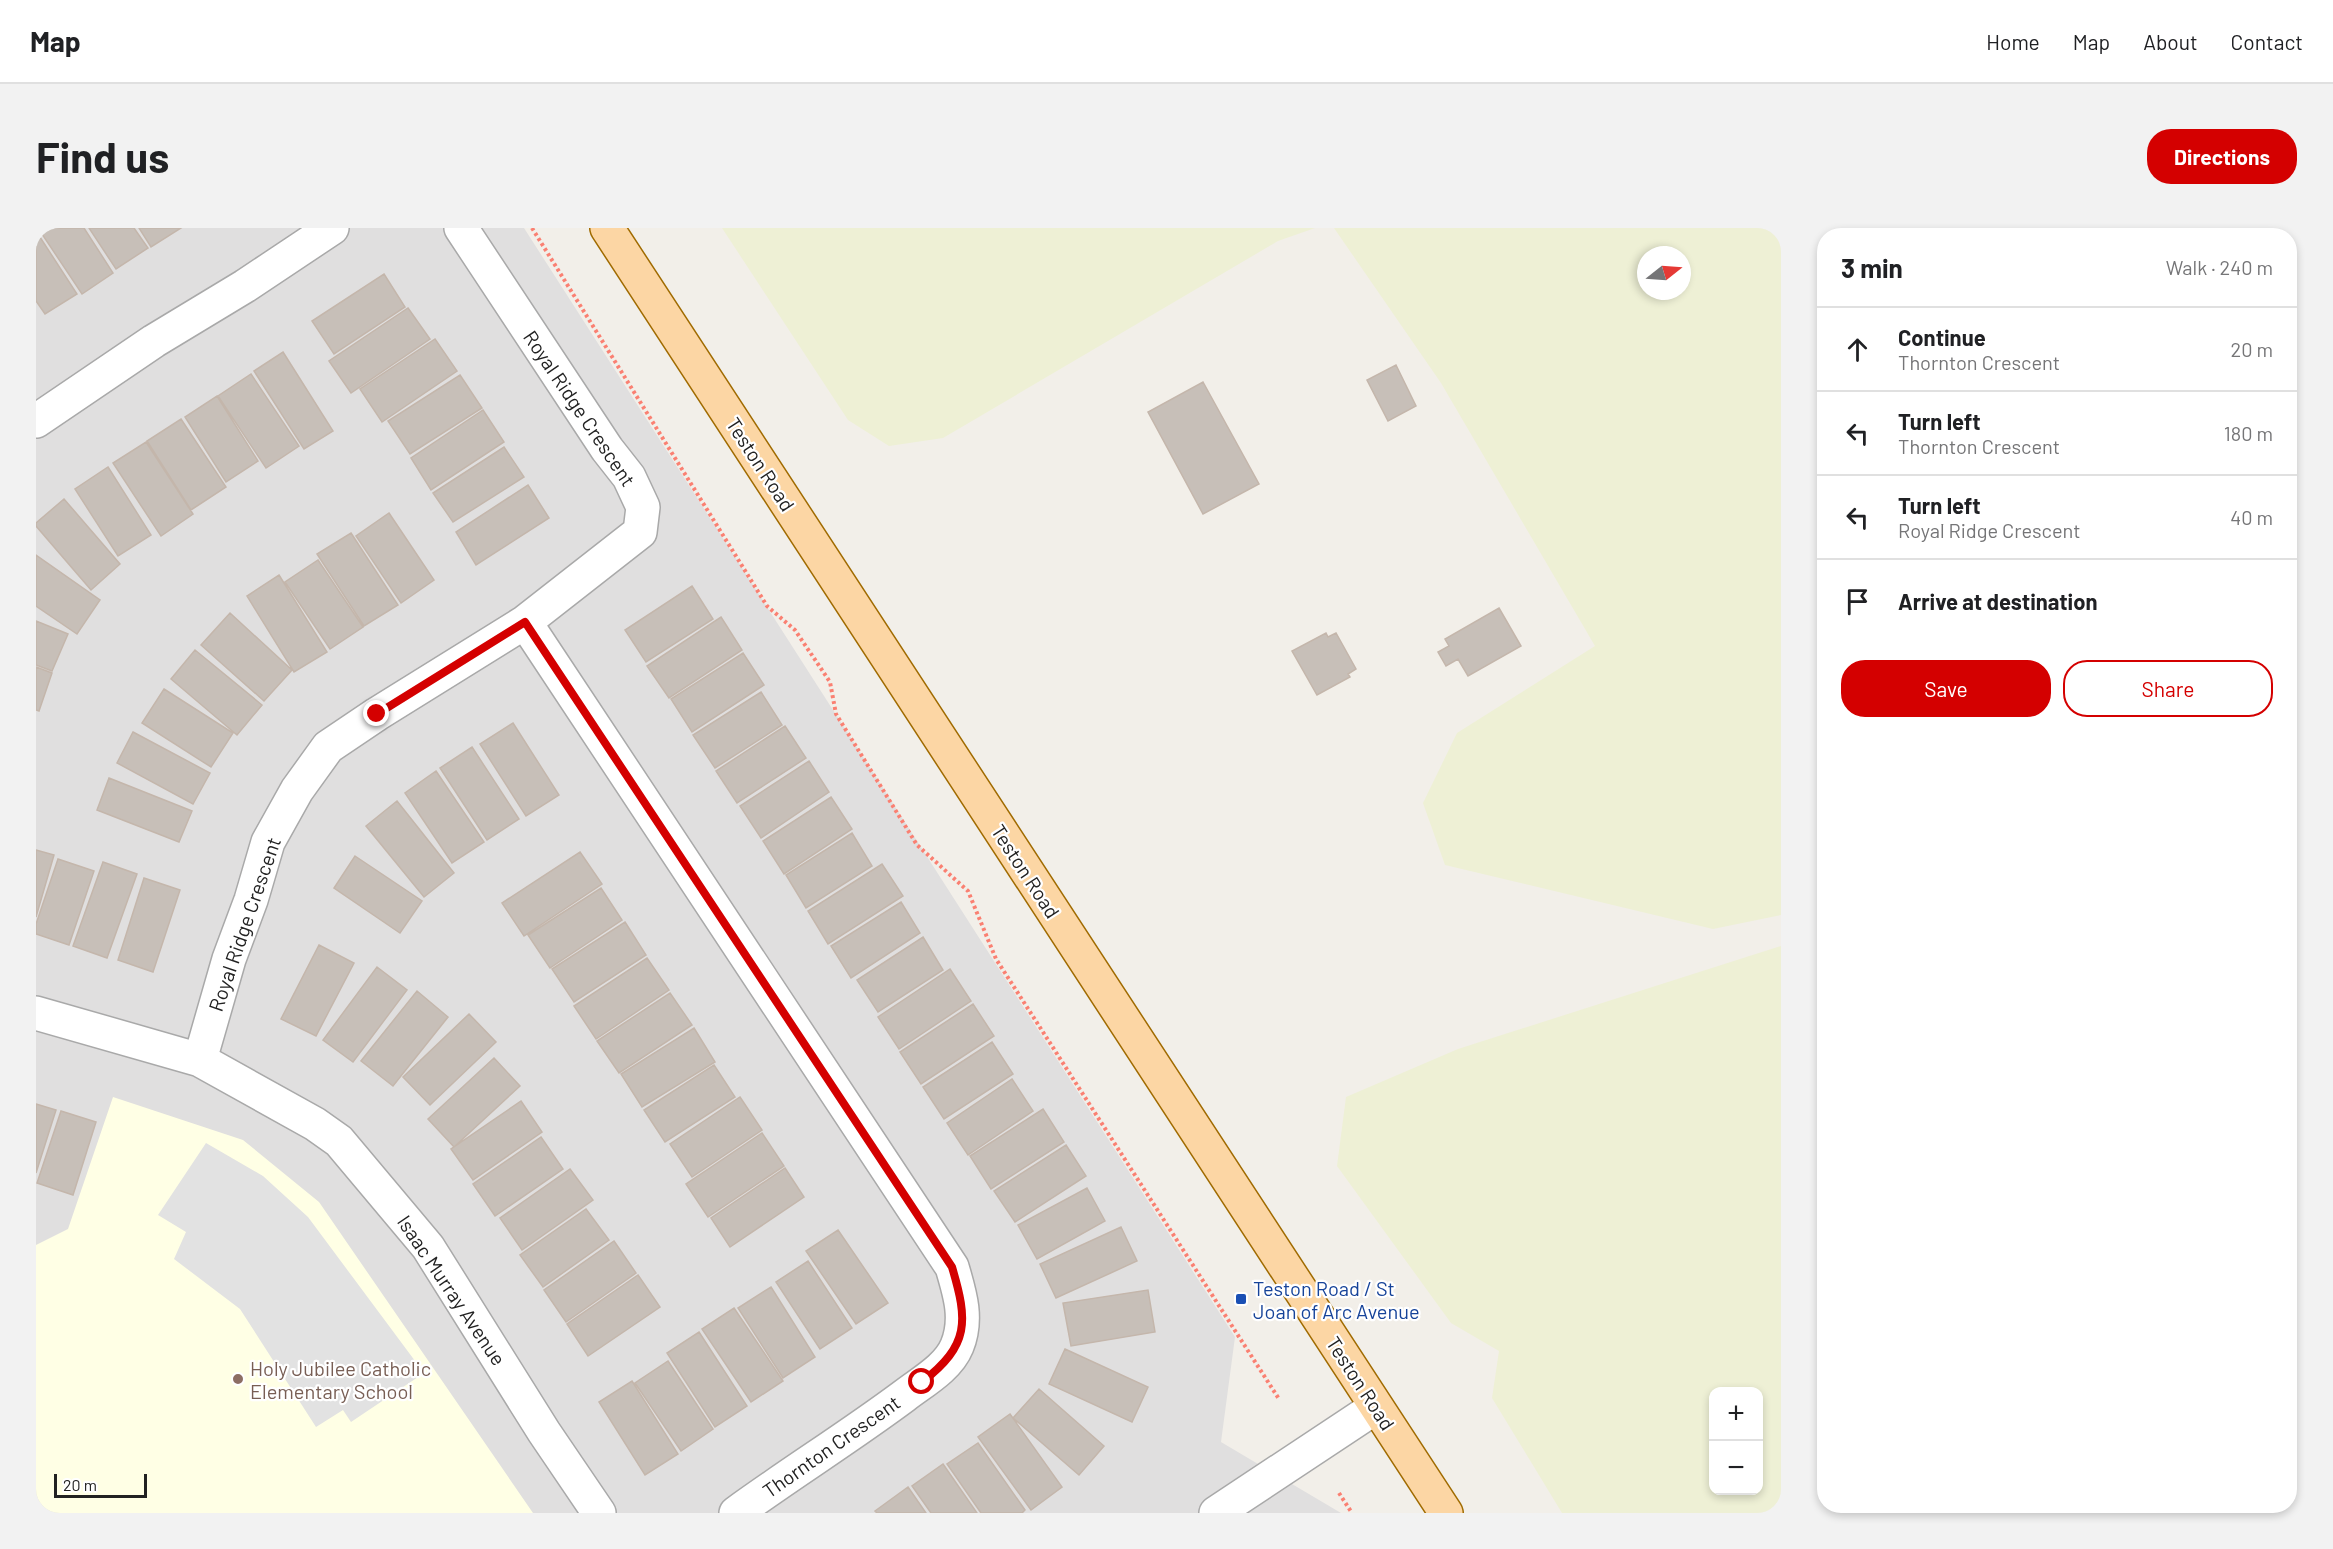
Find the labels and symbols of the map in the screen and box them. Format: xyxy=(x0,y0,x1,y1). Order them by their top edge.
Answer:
north arrow xyxy=(1637,246,1691,300)
street label: Royal Ridge Crescent xyxy=(519,326,641,490)
street label: Teston Road xyxy=(722,413,800,515)
route end xyxy=(363,700,389,726)
street label: Teston Road xyxy=(987,820,1065,922)
street label: Royal Ridge Crescent xyxy=(203,834,285,1014)
street label: Isaac Murray Avenue xyxy=(393,1210,511,1370)
place label: Teston Road / St Joan of Arc Avenue xyxy=(1253,1276,1420,1323)
marker: Teston Road / St Joan of Arc Avenue xyxy=(1234,1292,1248,1306)
street label: Teston Road xyxy=(1322,1332,1400,1434)
place label: Holy Jubilee Catholic Elementary School xyxy=(250,1356,431,1403)
route start xyxy=(908,1368,934,1394)
marker: Holy Jubilee Catholic Elementary School xyxy=(231,1372,245,1386)
street label: Thornton Crescent xyxy=(758,1390,904,1502)
scale bar xyxy=(54,1471,147,1498)

